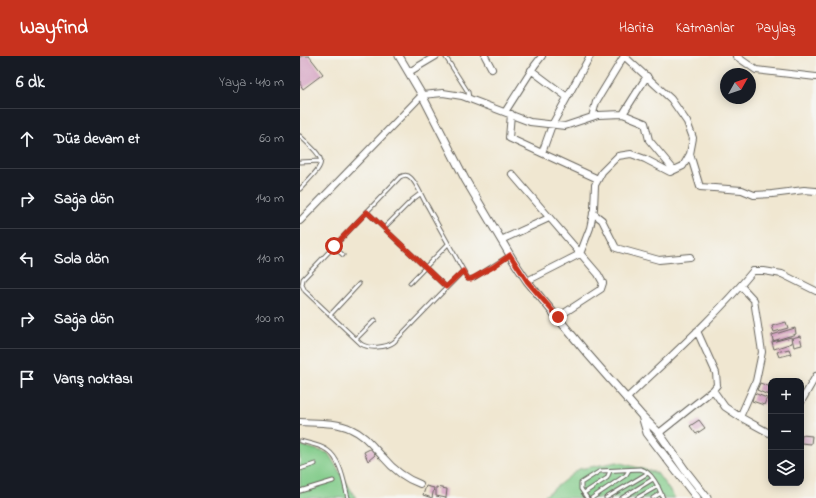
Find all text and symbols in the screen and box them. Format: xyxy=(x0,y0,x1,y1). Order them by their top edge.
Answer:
text: Wayfind xyxy=(20,15,88,42)
text: Harita xyxy=(619,18,654,39)
text: Katmanlar xyxy=(676,18,734,39)
text: Paylaş xyxy=(756,18,796,39)
north arrow xyxy=(720,68,756,104)
text: 6 dk xyxy=(16,70,45,95)
text: Yaya · 410 m xyxy=(219,73,284,92)
icon: ahead xyxy=(16,128,38,150)
text: Düz devam et xyxy=(54,128,140,150)
text: 60 m xyxy=(259,129,284,148)
icon: right xyxy=(16,188,38,210)
text: Sağa dön xyxy=(54,188,114,210)
text: 140 m xyxy=(256,189,284,208)
route start xyxy=(325,237,343,255)
icon: left xyxy=(16,248,38,270)
text: Sola dön xyxy=(54,248,109,270)
text: 110 m xyxy=(257,249,284,268)
icon: right xyxy=(16,308,38,330)
text: Sağa dön xyxy=(54,308,114,330)
route end xyxy=(549,308,567,326)
text: 100 m xyxy=(255,309,284,328)
icon: arrive xyxy=(16,368,38,390)
text: Varış noktası xyxy=(54,368,133,390)
map controls xyxy=(768,378,804,486)
button: + xyxy=(768,378,804,414)
button: − xyxy=(768,414,804,450)
button: layers xyxy=(768,450,804,486)

